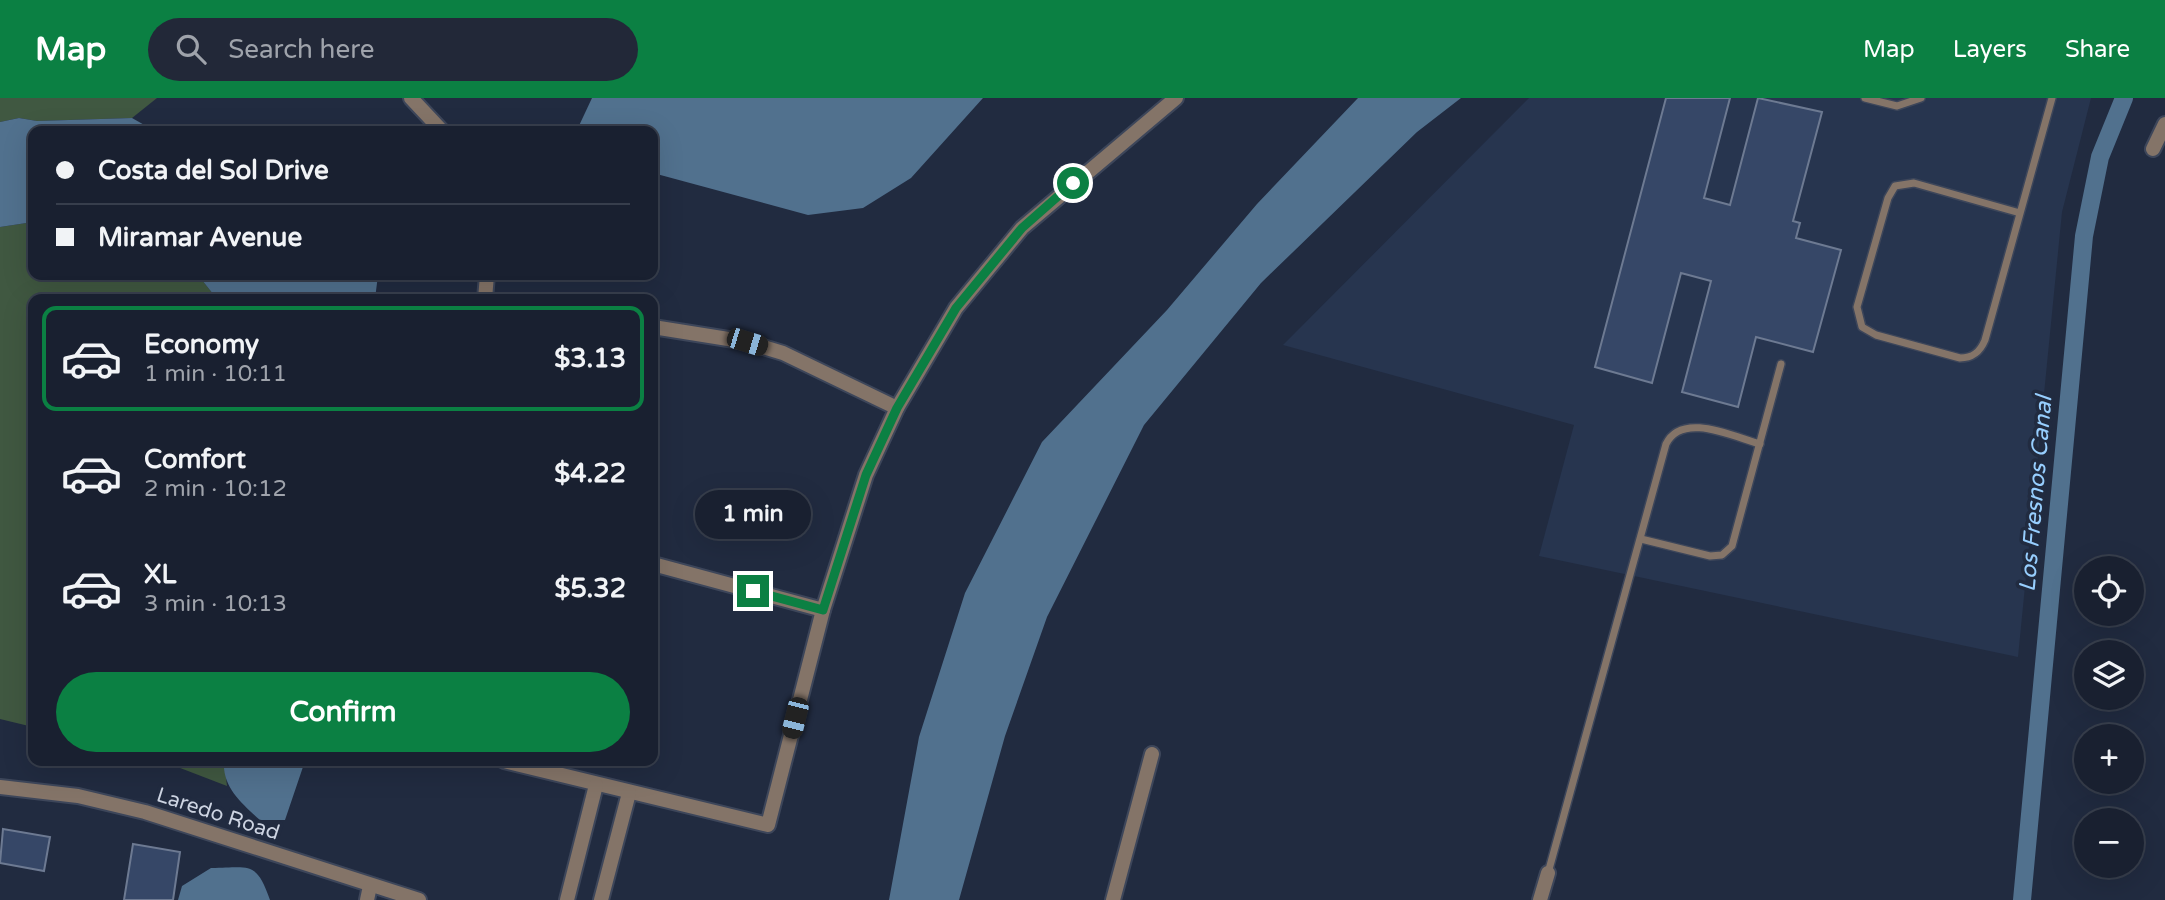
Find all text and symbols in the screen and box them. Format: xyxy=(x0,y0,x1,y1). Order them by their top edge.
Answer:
search box xyxy=(148,18,638,81)
text: Map xyxy=(35,30,106,69)
icon: search xyxy=(172,30,210,68)
text: Search here xyxy=(228,34,374,65)
text: Map xyxy=(1863,35,1915,64)
text: Layers xyxy=(1953,35,2027,64)
text: Share xyxy=(2065,35,2130,64)
text: Costa del Sol Drive xyxy=(98,155,329,186)
route start xyxy=(1057,167,1089,199)
text: Miramar Avenue xyxy=(98,222,302,253)
car xyxy=(724,326,771,358)
icon: car xyxy=(60,327,123,390)
text: Economy xyxy=(144,329,259,360)
text: $3.13 xyxy=(554,343,626,374)
text: 1 min · 10:11 xyxy=(144,360,287,388)
water label: Los Fresnos Canal xyxy=(2013,393,2059,593)
icon: car xyxy=(60,442,123,505)
text: Comfort xyxy=(144,444,246,475)
text: $4.22 xyxy=(554,458,626,489)
text: 2 min · 10:12 xyxy=(144,475,287,503)
callout: 1 min xyxy=(695,490,811,538)
text: 1 min xyxy=(722,500,784,528)
map controls xyxy=(2074,556,2144,878)
button: locate xyxy=(2074,556,2144,626)
icon: car xyxy=(60,557,123,620)
text: XL xyxy=(144,559,176,590)
text: $5.32 xyxy=(554,573,626,604)
route end xyxy=(737,575,769,607)
text: 3 min · 10:13 xyxy=(144,590,287,618)
button: layers xyxy=(2074,640,2144,710)
button: Confirm xyxy=(56,672,630,752)
car xyxy=(780,695,811,741)
button: + xyxy=(2074,724,2144,794)
street label: Laredo Road xyxy=(153,782,283,846)
button: − xyxy=(2074,808,2144,878)

